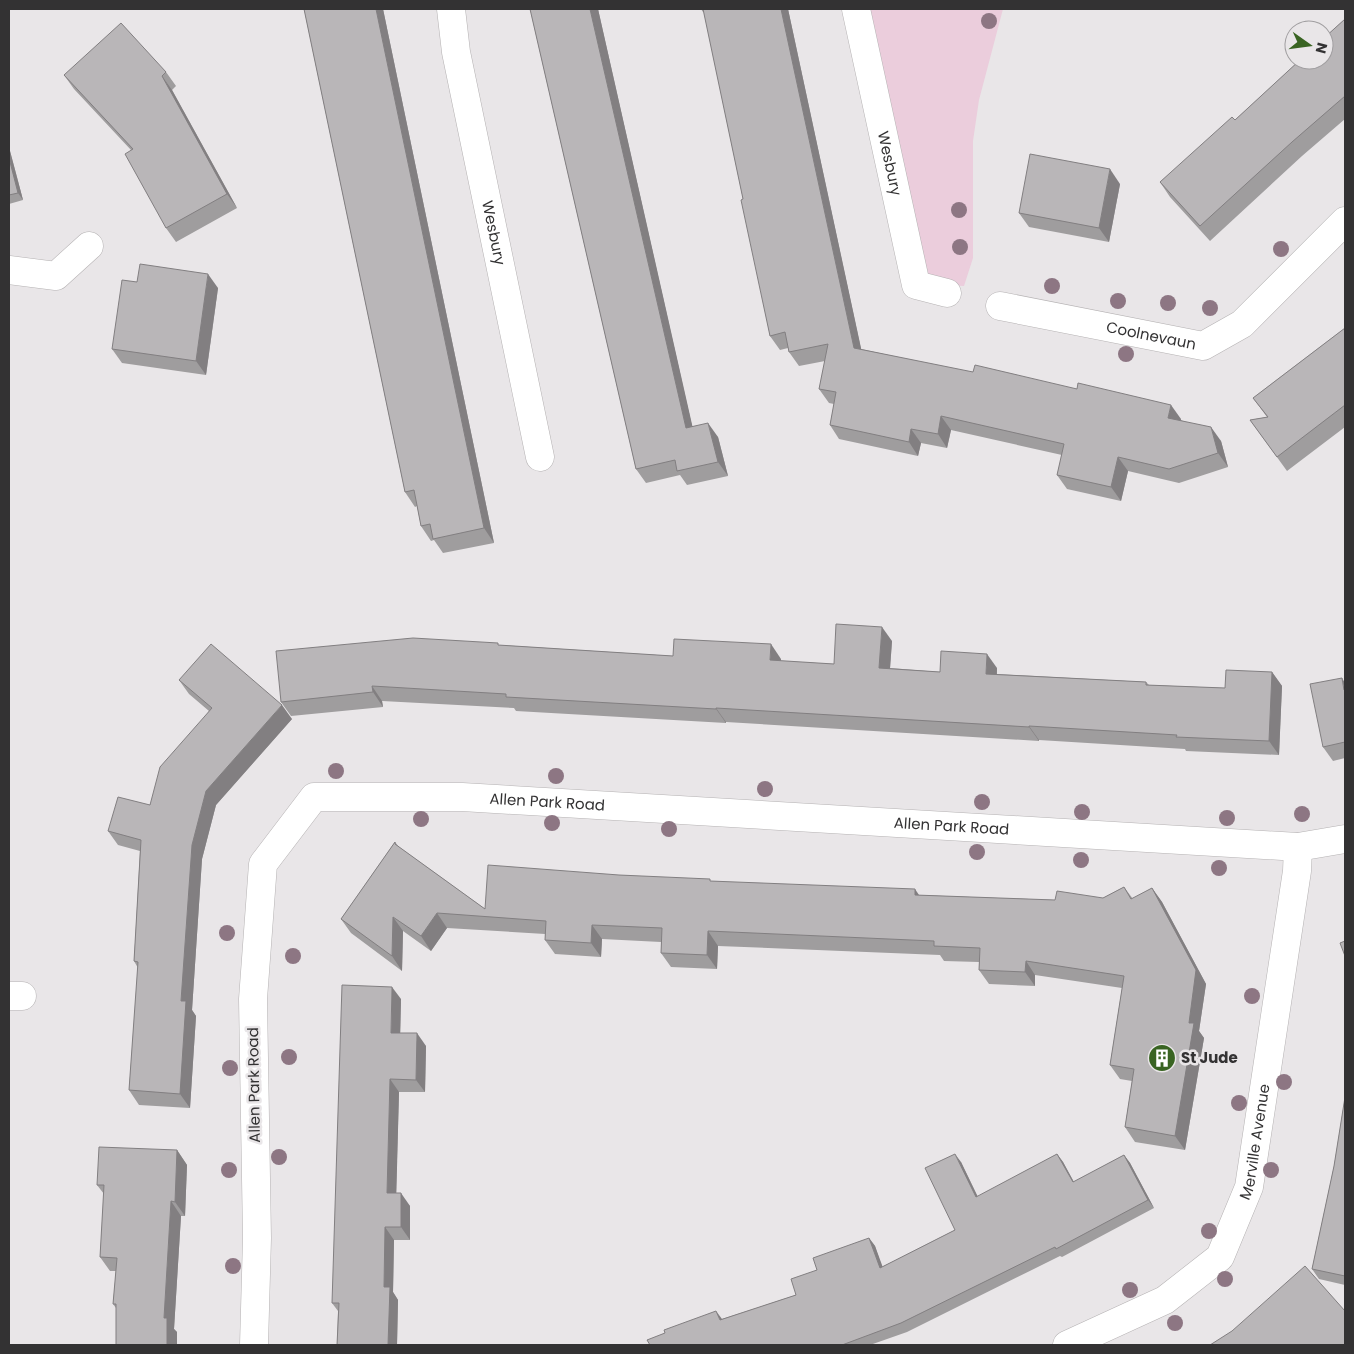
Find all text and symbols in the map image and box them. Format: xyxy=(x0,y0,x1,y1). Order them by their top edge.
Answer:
north arrow xyxy=(1284,20,1334,70)
text: N xyxy=(1311,41,1333,56)
street label: Wesbury xyxy=(873,129,907,198)
street label: Wesbury xyxy=(477,199,511,268)
street label: Coolnevaun xyxy=(1104,316,1198,354)
street label: Allen Park Road xyxy=(489,788,606,816)
street label: Allen Park Road xyxy=(893,812,1010,840)
street label: Allen Park Road xyxy=(242,1027,265,1143)
building icon: St Jude xyxy=(1147,1043,1177,1073)
place label: St Jude xyxy=(1181,1047,1238,1068)
street label: Merville Avenue xyxy=(1234,1082,1275,1203)

